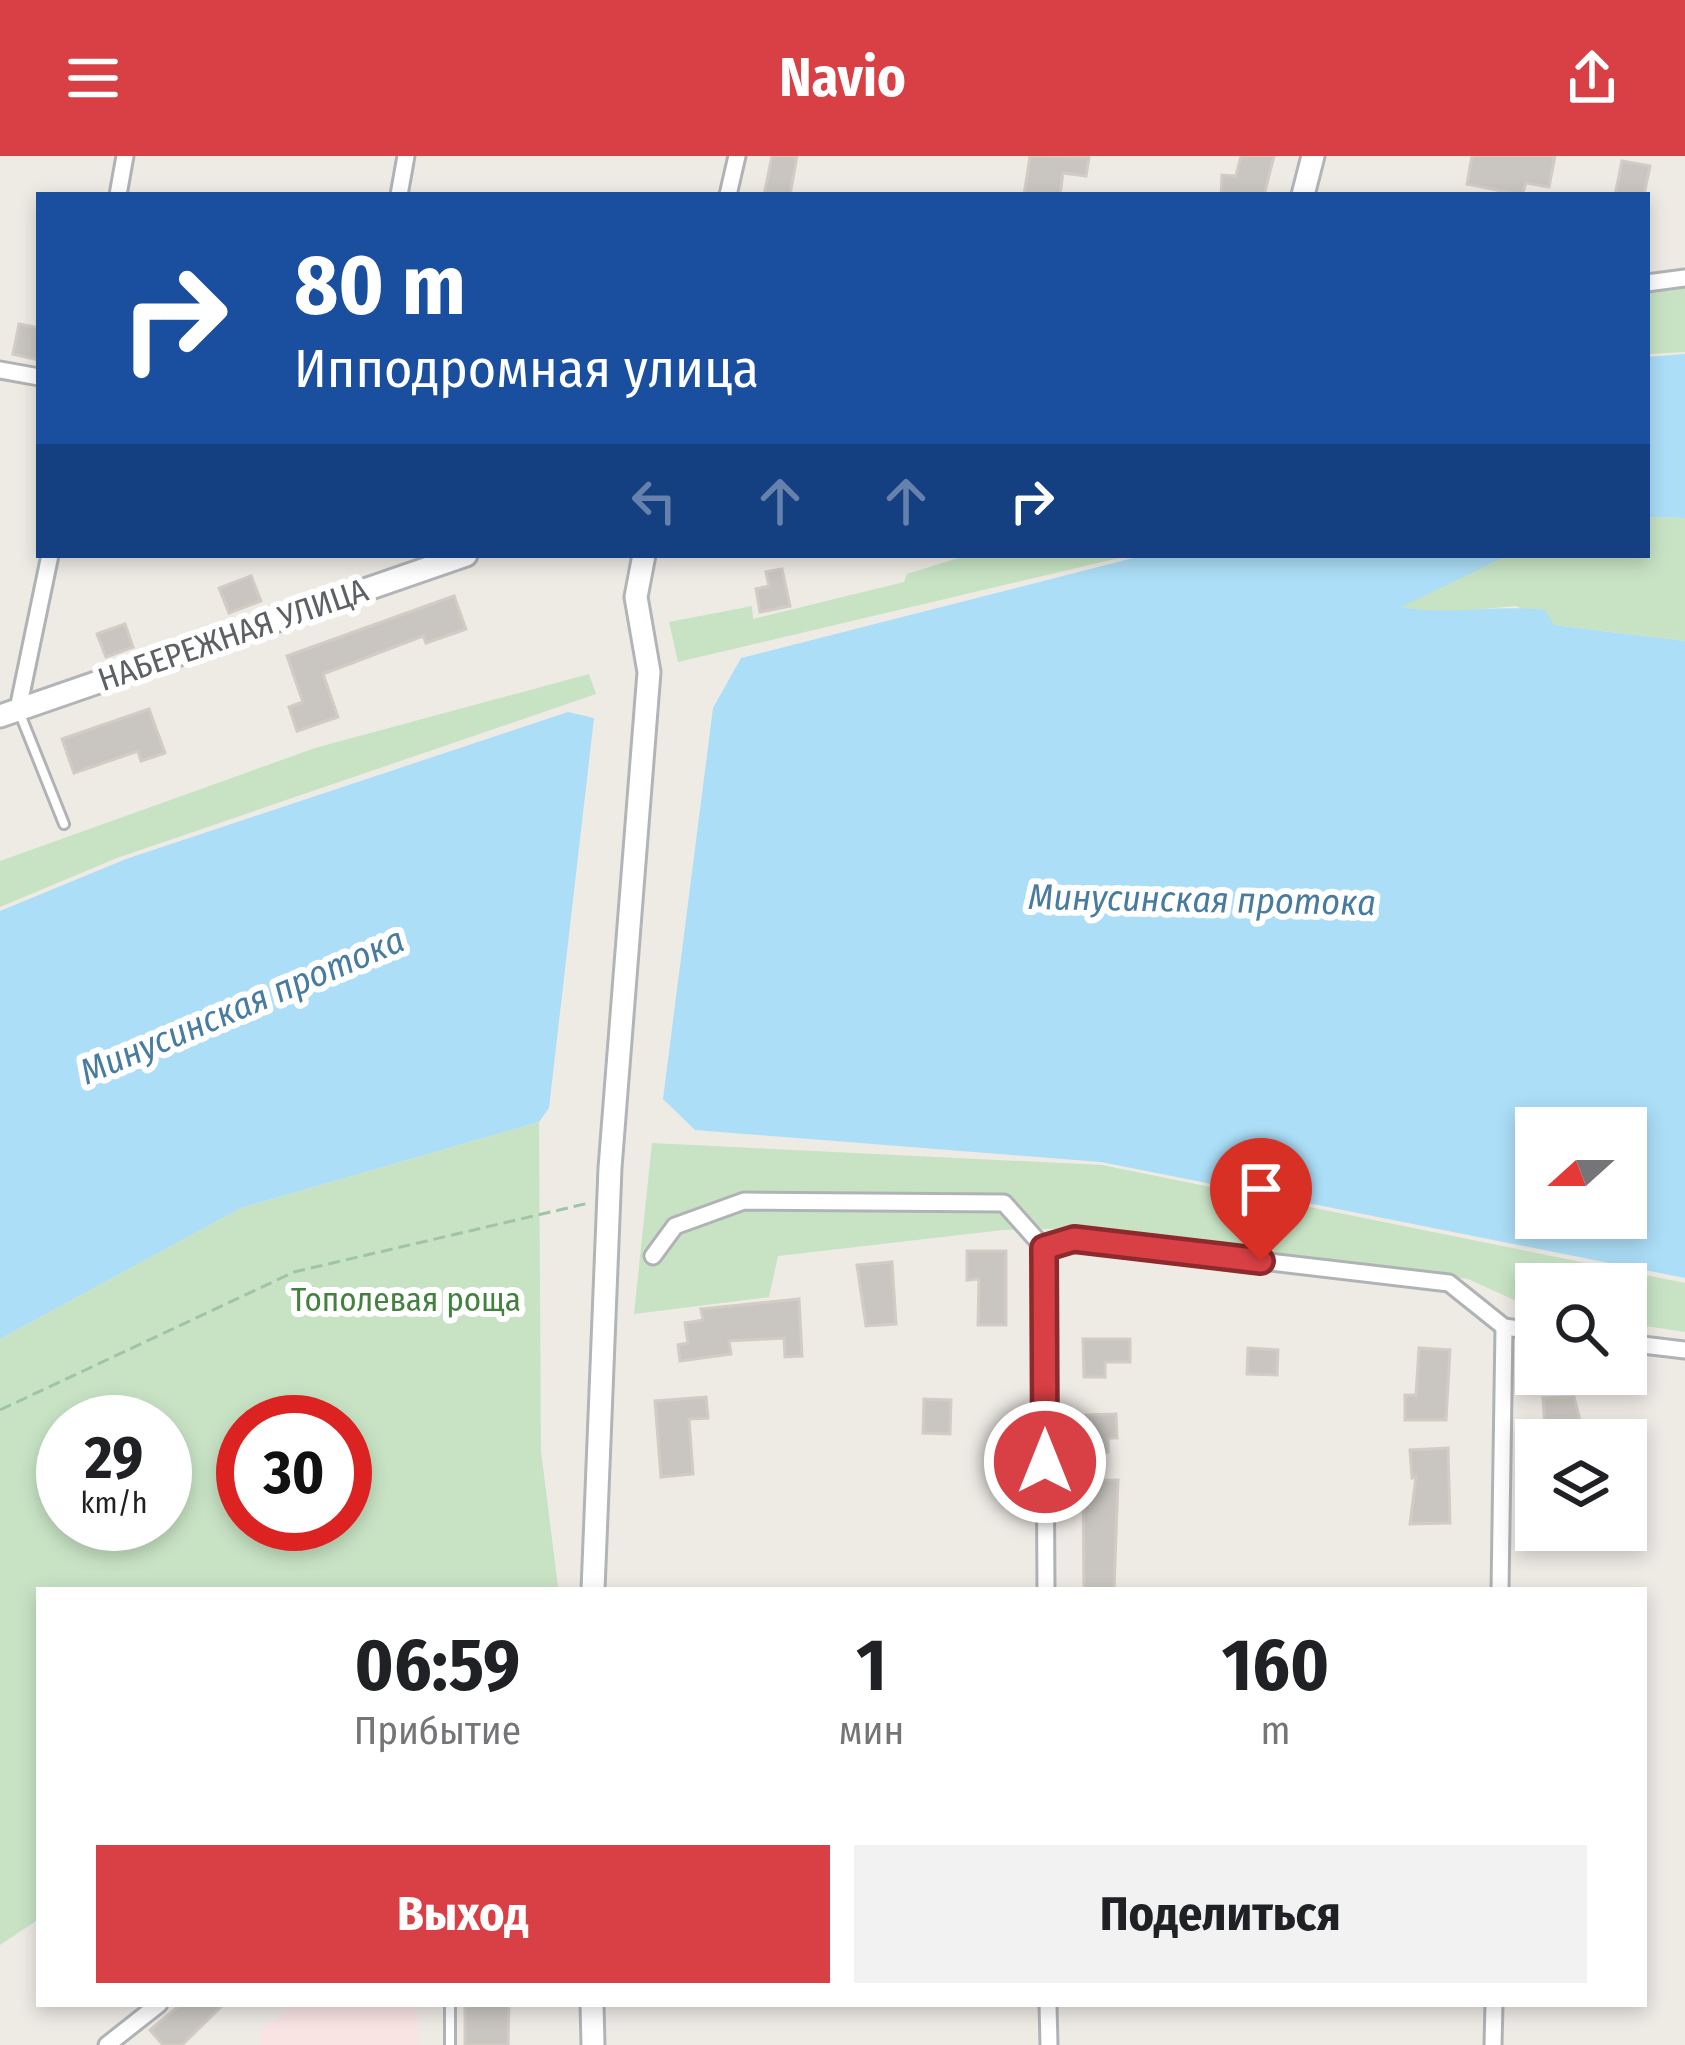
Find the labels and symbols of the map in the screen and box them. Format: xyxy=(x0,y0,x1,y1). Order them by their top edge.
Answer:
street label: НАБЕРЕЖНАЯ УЛИЦА xyxy=(93,570,374,700)
water label: Минусинская протока xyxy=(1028,875,1376,925)
water label: Минусинская протока xyxy=(73,918,411,1094)
north arrow xyxy=(1515,1107,1647,1239)
pin xyxy=(1210,1138,1312,1261)
park label: Тополевая роща xyxy=(291,1280,521,1320)
speed limit sign: 30 xyxy=(216,1395,372,1551)
position arrow xyxy=(982,1399,1108,1525)

